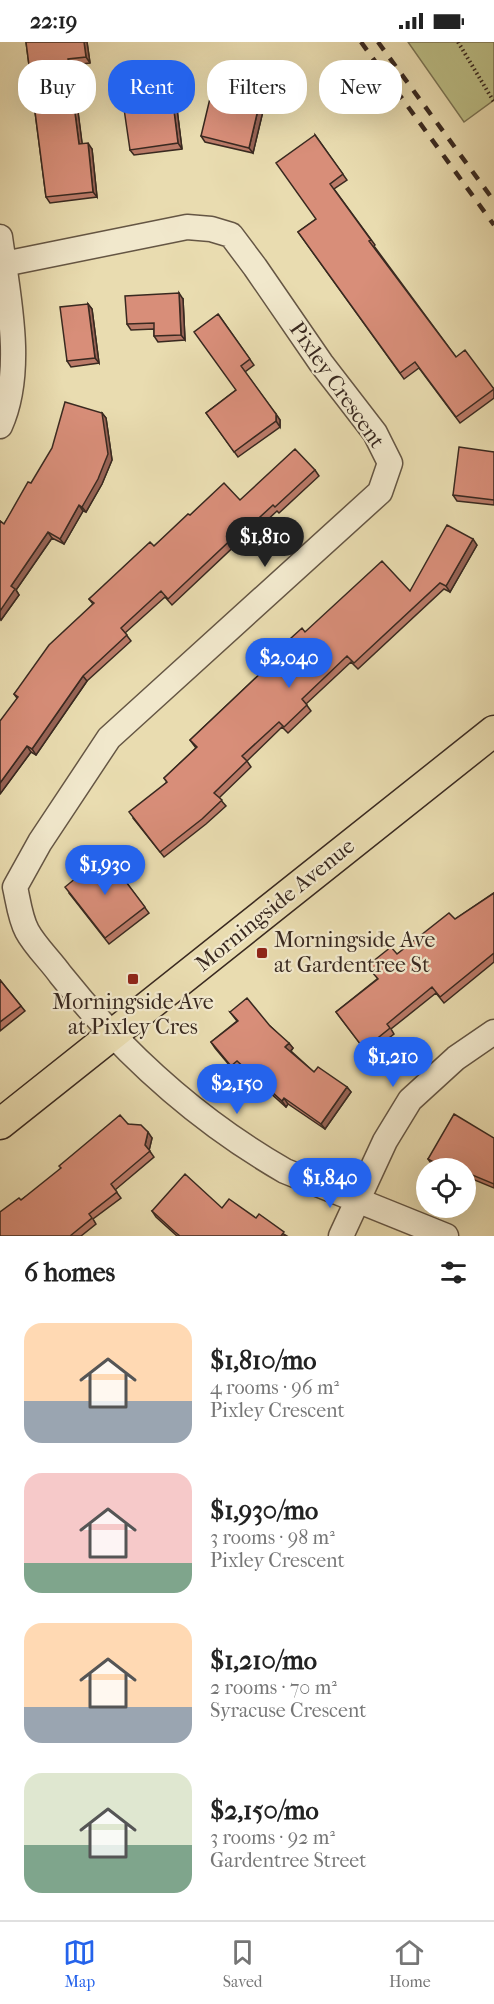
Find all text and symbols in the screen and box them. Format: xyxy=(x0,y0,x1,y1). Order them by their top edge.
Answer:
text: 22:19 xyxy=(30,8,77,34)
chip: Buy xyxy=(18,60,96,114)
chip: Rent xyxy=(108,60,195,114)
chip: Filters xyxy=(207,60,307,114)
chip: New xyxy=(319,60,402,114)
street label: Pixley Crescent xyxy=(284,317,390,453)
pin: $1,810 xyxy=(216,517,314,568)
text: $1,810 xyxy=(240,525,290,548)
pin: $2,040 xyxy=(240,638,338,689)
text: $2,040 xyxy=(259,646,319,669)
street label: Morningside Avenue xyxy=(190,833,360,977)
pin: $1,930 xyxy=(56,845,154,896)
text: $1,930 xyxy=(79,853,131,876)
place label: Morningside Ave at Gardentree St xyxy=(274,927,435,978)
marker: Morningside Ave at Gardentree St xyxy=(255,946,269,960)
marker: Morningside Ave at Pixley Cres xyxy=(126,972,140,986)
place label: Morningside Ave at Pixley Cres xyxy=(52,989,214,1040)
pin: $1,210 xyxy=(344,1037,442,1088)
text: $1,210 xyxy=(368,1045,418,1068)
pin: $2,150 xyxy=(188,1064,286,1115)
text: $2,150 xyxy=(211,1072,263,1095)
pin: $1,840 xyxy=(281,1158,379,1209)
map controls xyxy=(416,1158,476,1218)
button: locate xyxy=(416,1158,476,1218)
text: $1,840 xyxy=(302,1166,358,1189)
icon: filters xyxy=(437,1256,470,1289)
text: 6 homes xyxy=(24,1257,115,1288)
text: $1,810/mo xyxy=(210,1345,317,1376)
icon: home xyxy=(72,1347,144,1419)
text: 4 rooms · 96 m² xyxy=(210,1376,339,1399)
text: Pixley Crescent xyxy=(210,1399,345,1422)
text: $1,930/mo xyxy=(210,1495,318,1526)
icon: home xyxy=(72,1497,144,1569)
text: 3 rooms · 98 m² xyxy=(210,1526,335,1549)
text: Pixley Crescent xyxy=(210,1549,345,1572)
text: $1,210/mo xyxy=(210,1645,317,1676)
icon: home xyxy=(72,1647,144,1719)
text: 2 rooms · 70 m² xyxy=(210,1676,337,1699)
text: Syracuse Crescent xyxy=(210,1699,366,1722)
text: $2,150/mo xyxy=(210,1795,319,1826)
icon: home xyxy=(72,1797,144,1869)
text: 3 rooms · 92 m² xyxy=(210,1826,335,1849)
text: Gardentree Street xyxy=(210,1849,366,1872)
tab: Map xyxy=(63,1936,96,1991)
tab: Saved xyxy=(223,1936,263,1991)
tab: Home xyxy=(389,1936,431,1991)

